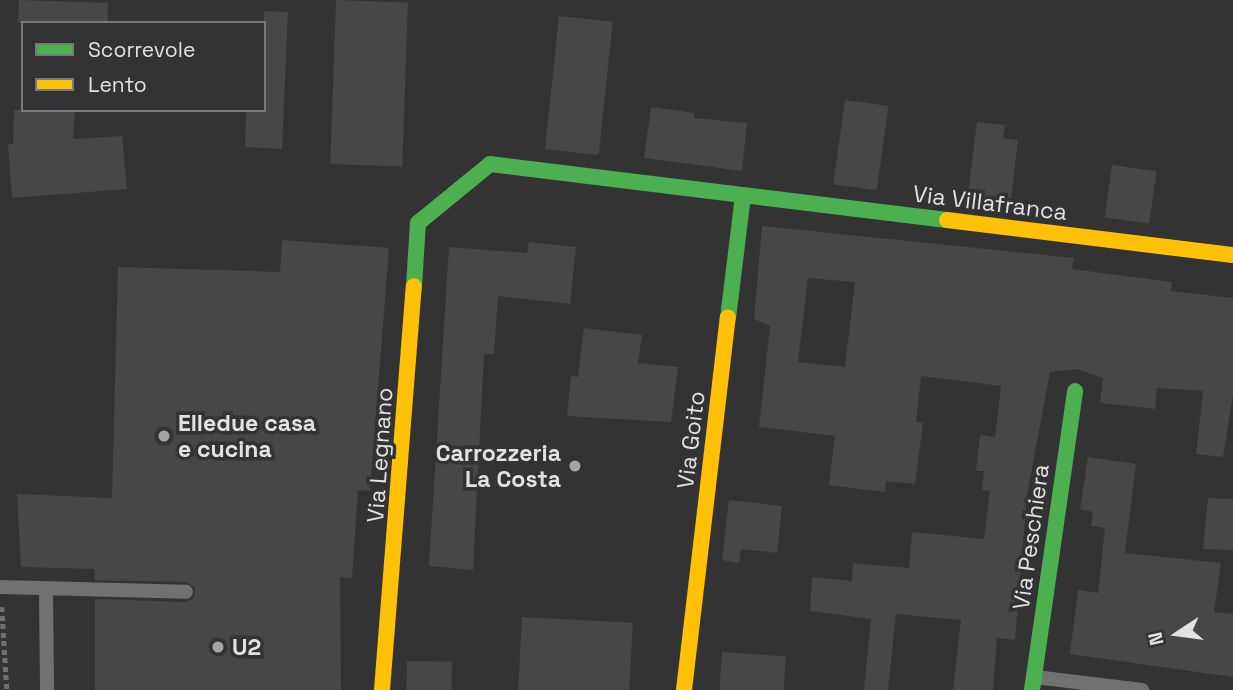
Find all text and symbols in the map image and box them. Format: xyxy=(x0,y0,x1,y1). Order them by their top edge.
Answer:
legend xyxy=(21,21,266,112)
text: Scorrevole xyxy=(88,36,195,63)
text: Lento xyxy=(88,71,147,98)
street label: Via Villafranca xyxy=(911,180,1069,226)
street label: Via Legnano xyxy=(362,386,398,524)
street label: Via Goito xyxy=(671,389,711,491)
place label: Elledue casa e cucina xyxy=(178,409,316,463)
marker: Elledue casa e cucina xyxy=(156,428,172,444)
place label: Carrozzeria La Costa xyxy=(436,439,561,493)
marker: Carrozzeria La Costa xyxy=(567,458,583,474)
street label: Via Peschiera xyxy=(1007,462,1055,612)
north arrow xyxy=(1142,599,1212,669)
text: N xyxy=(1142,630,1170,648)
place label: U2 xyxy=(232,633,261,661)
marker: U2 xyxy=(210,639,226,655)

